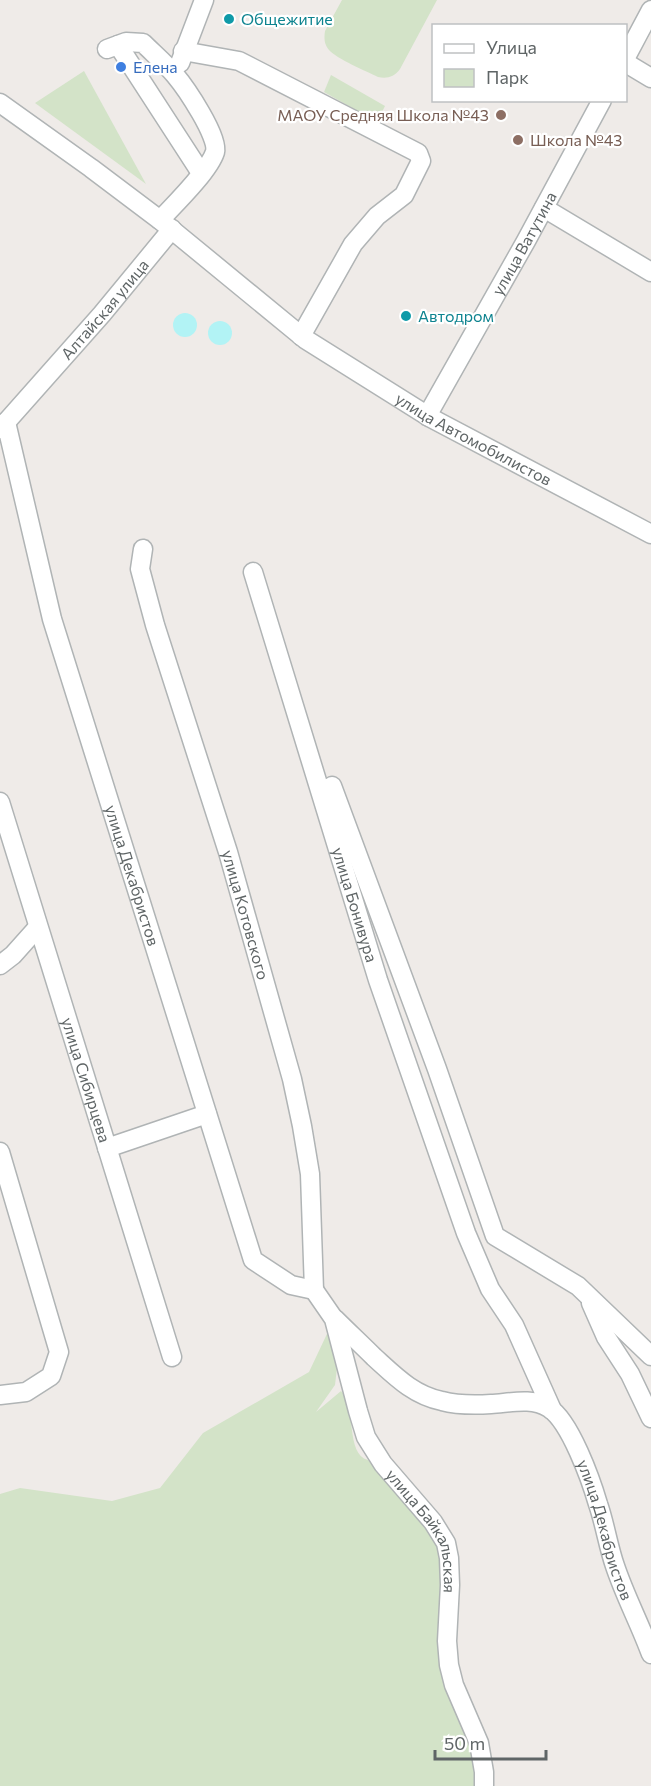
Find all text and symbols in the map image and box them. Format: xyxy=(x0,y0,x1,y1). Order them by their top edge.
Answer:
place label: Общежитие xyxy=(241,9,333,28)
marker: Общежитие xyxy=(222,12,236,26)
legend xyxy=(432,24,627,102)
text: Улица xyxy=(486,36,537,58)
place label: Елена xyxy=(133,57,178,76)
marker: Елена xyxy=(114,60,128,74)
text: Парк xyxy=(486,66,529,88)
place label: МАОУ Средняя Школа №43 xyxy=(277,105,489,124)
marker: МАОУ Средняя Школа №43 xyxy=(494,108,508,122)
place label: Школа №43 xyxy=(530,130,622,149)
marker: Школа №43 xyxy=(511,133,525,147)
street label: улица Ватутина xyxy=(487,188,560,298)
street label: Алтайская улица xyxy=(56,255,152,363)
place label: Автодром xyxy=(418,306,494,325)
marker: Автодром xyxy=(399,309,413,323)
street label: улица Автомобилистов xyxy=(392,388,555,489)
street label: улица Декабристов xyxy=(102,803,164,948)
street label: улица Бонивура xyxy=(329,845,382,964)
street label: улица Котовского xyxy=(219,848,274,982)
street label: улица Сибирцева xyxy=(58,1015,115,1145)
street label: улица Декабристов xyxy=(574,1456,637,1603)
street label: улица Байкальская xyxy=(382,1465,460,1593)
scale bar xyxy=(435,1723,546,1761)
text: 50 m xyxy=(444,1732,485,1754)

